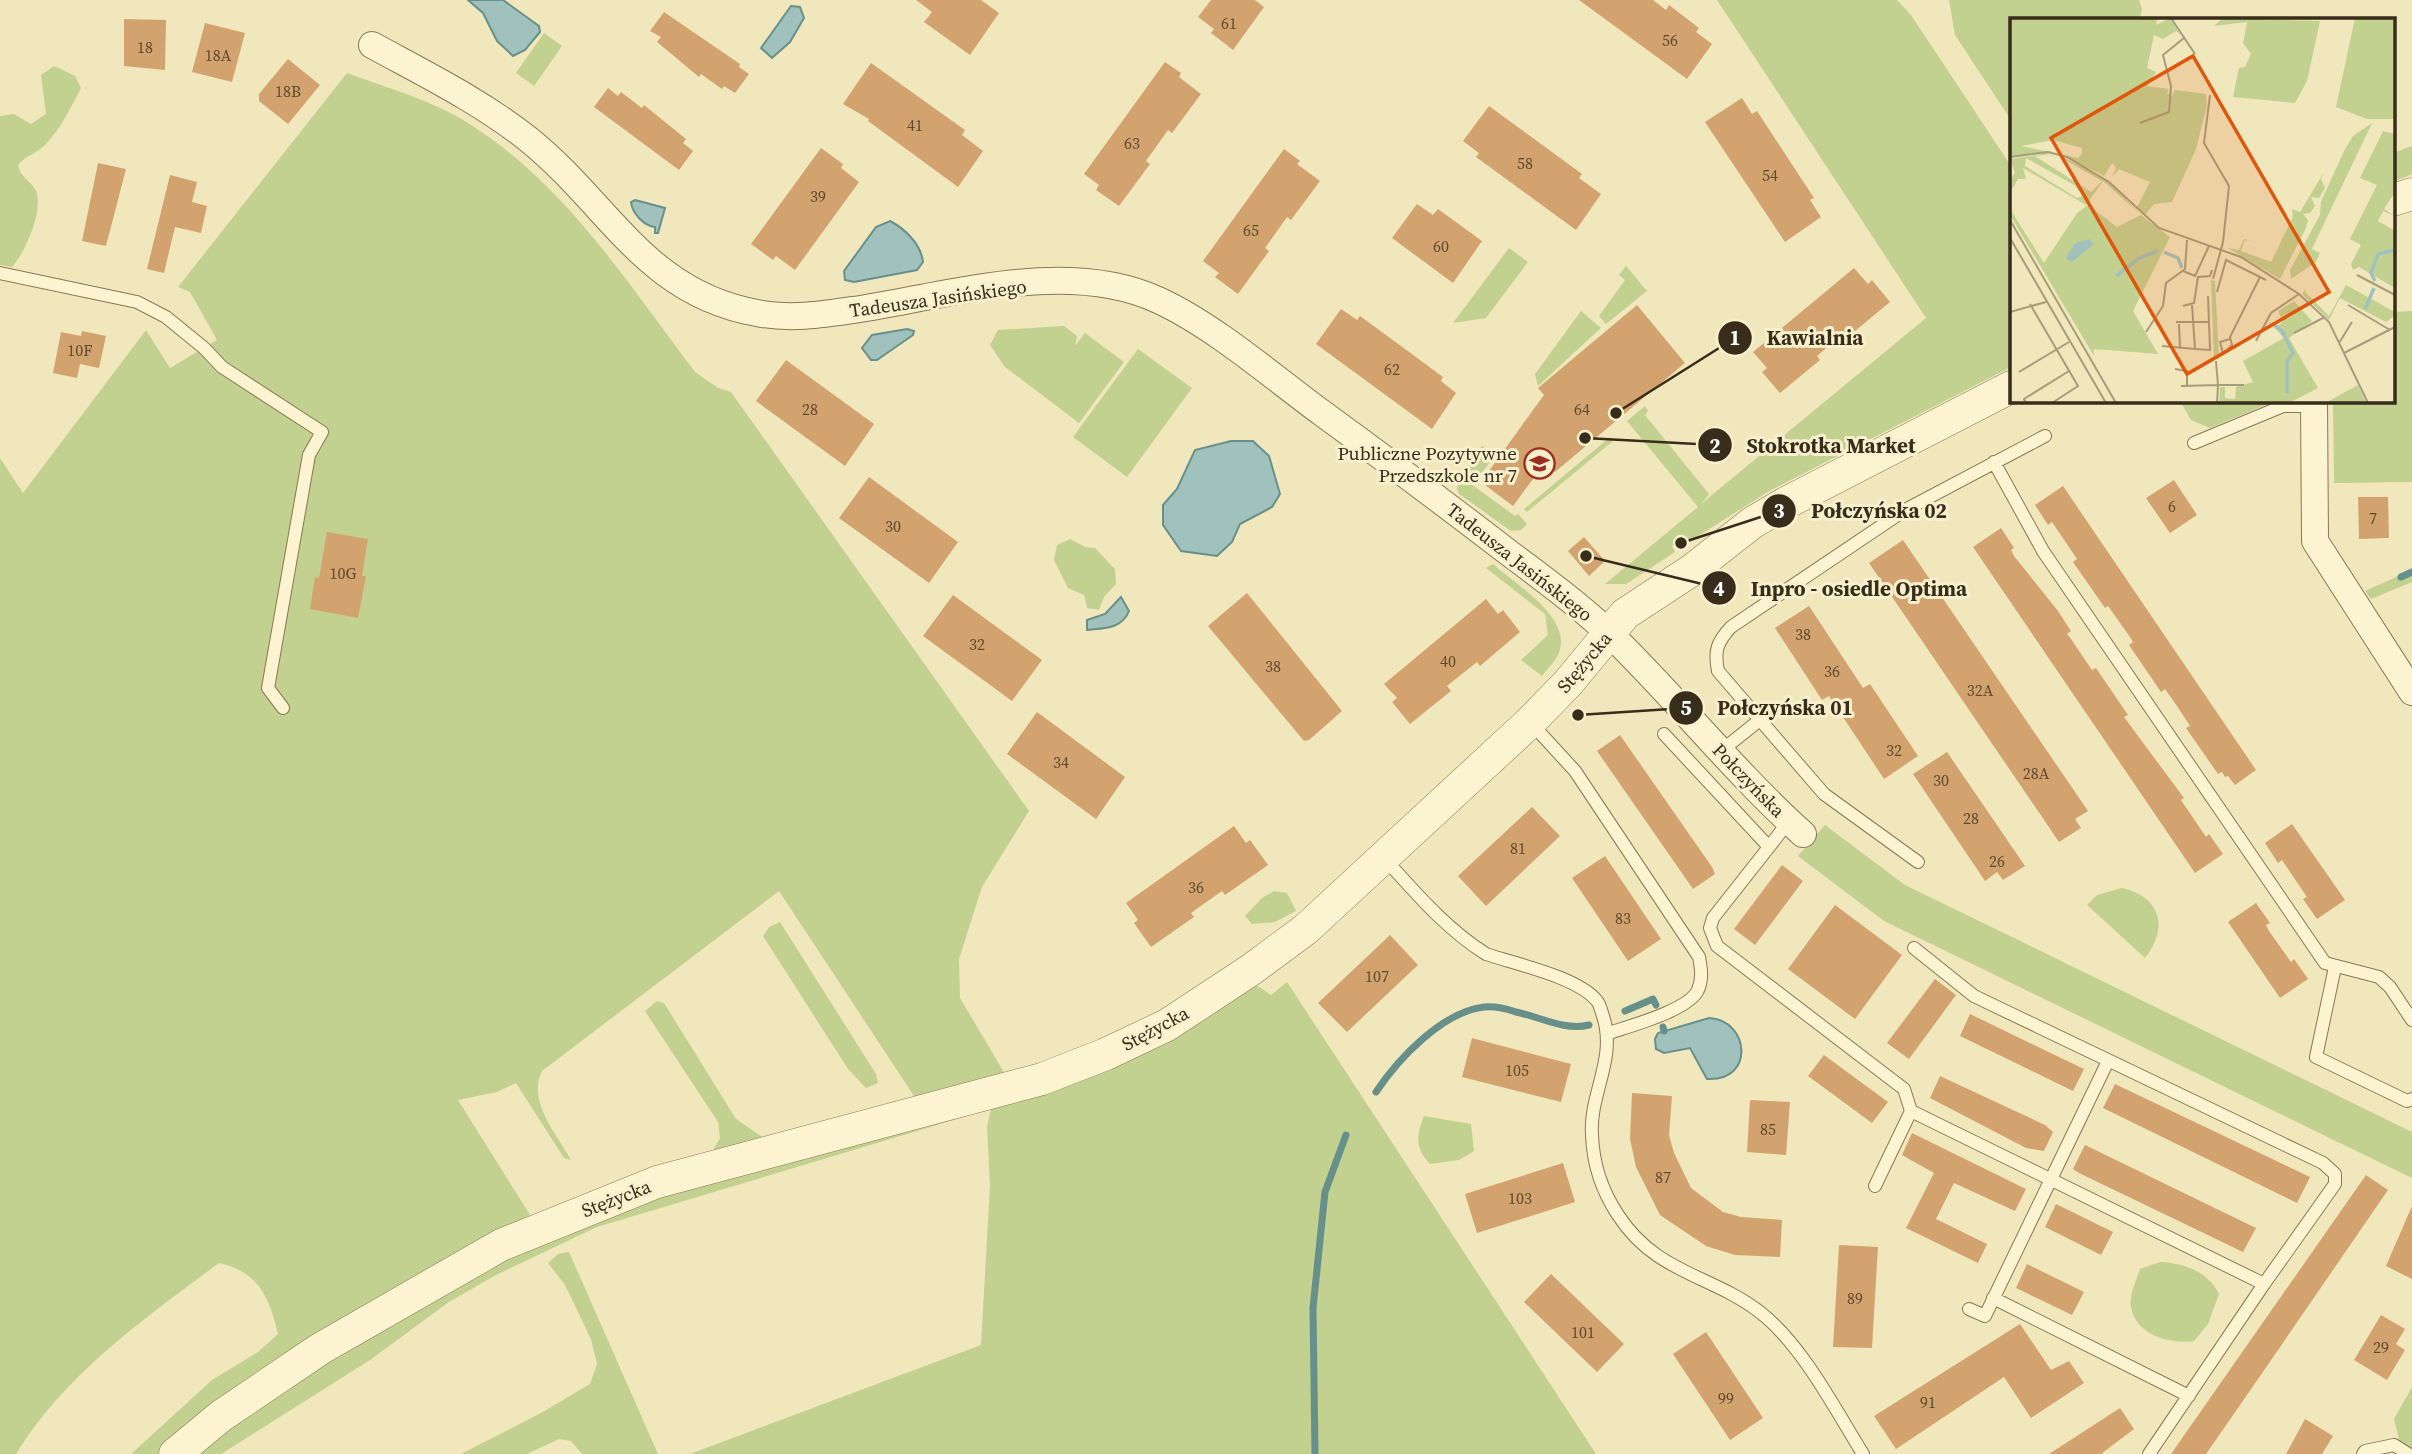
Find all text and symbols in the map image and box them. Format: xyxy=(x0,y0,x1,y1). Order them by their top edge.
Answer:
house number: 61 xyxy=(1221,12,1237,34)
inset map xyxy=(2010,18,2394,402)
house number: 56 xyxy=(1662,29,1678,51)
house number: 18 xyxy=(137,36,153,58)
house number: 18A xyxy=(205,44,232,66)
house number: 18B xyxy=(275,80,301,102)
house number: 41 xyxy=(907,114,923,136)
house number: 63 xyxy=(1124,132,1140,154)
house number: 58 xyxy=(1517,152,1533,174)
house number: 54 xyxy=(1762,164,1778,186)
house number: 39 xyxy=(810,185,826,207)
house number: 65 xyxy=(1243,219,1259,241)
house number: 60 xyxy=(1433,235,1449,257)
street label: Tadeusza Jasińskiego xyxy=(848,273,1028,323)
callout: Kawialnia xyxy=(1718,317,1878,359)
text: 1 xyxy=(1729,323,1741,352)
text: Kawialnia xyxy=(1767,323,1864,352)
house number: 10F xyxy=(67,339,93,361)
house number: 62 xyxy=(1384,358,1400,380)
house number: 28 xyxy=(802,398,818,420)
house number: 64 xyxy=(1574,398,1590,420)
callout: Stokrotka Market xyxy=(1697,424,1929,466)
text: 2 xyxy=(1709,431,1721,460)
text: Stokrotka Market xyxy=(1746,431,1916,460)
place label: Publiczne Pozytywne Przedszkole nr 7 xyxy=(1337,440,1517,488)
school or university icon: Publiczne Pozytywne Przedszkole nr 7 xyxy=(1523,447,1557,481)
callout: Połczyńska 02 xyxy=(1762,490,1961,532)
house number: 6 xyxy=(2168,495,2176,517)
text: 3 xyxy=(1773,496,1785,525)
text: Połczyńska 02 xyxy=(1811,496,1947,525)
street label: Tadeusza Jasińskiego xyxy=(1442,497,1598,627)
house number: 7 xyxy=(2369,507,2377,529)
house number: 30 xyxy=(885,515,901,537)
house number: 10G xyxy=(330,562,357,584)
callout: Inpro - osiedle Optima xyxy=(1702,567,1981,609)
text: 4 xyxy=(1713,574,1725,603)
text: Inpro - osiedle Optima xyxy=(1751,574,1968,603)
house number: 38 xyxy=(1795,623,1811,645)
street label: Stężycka xyxy=(1551,626,1617,698)
house number: 32 xyxy=(969,633,985,655)
house number: 40 xyxy=(1440,650,1456,672)
house number: 38 xyxy=(1265,655,1281,677)
house number: 36 xyxy=(1824,660,1840,682)
house number: 32A xyxy=(1967,679,1994,701)
callout: Połczyńska 01 xyxy=(1668,687,1867,729)
text: 5 xyxy=(1680,693,1692,722)
text: Połczyńska 01 xyxy=(1717,693,1853,722)
street label: Połczyńska xyxy=(1707,737,1791,823)
house number: 32 xyxy=(1886,739,1902,761)
house number: 34 xyxy=(1053,751,1069,773)
house number: 28A xyxy=(2023,762,2050,784)
house number: 30 xyxy=(1933,769,1949,791)
house number: 28 xyxy=(1963,807,1979,829)
house number: 81 xyxy=(1510,837,1526,859)
house number: 26 xyxy=(1989,850,2005,872)
house number: 36 xyxy=(1188,876,1204,898)
house number: 83 xyxy=(1615,907,1631,929)
house number: 107 xyxy=(1365,965,1389,987)
street label: Stężycka xyxy=(1117,999,1193,1057)
house number: 105 xyxy=(1505,1059,1529,1081)
house number: 85 xyxy=(1760,1118,1776,1140)
house number: 87 xyxy=(1655,1166,1671,1188)
street label: Stężycka xyxy=(577,1173,655,1223)
house number: 103 xyxy=(1508,1187,1532,1209)
house number: 89 xyxy=(1847,1287,1863,1309)
house number: 101 xyxy=(1571,1321,1595,1343)
house number: 29 xyxy=(2373,1336,2389,1358)
house number: 99 xyxy=(1718,1387,1734,1409)
house number: 91 xyxy=(1920,1391,1936,1413)

